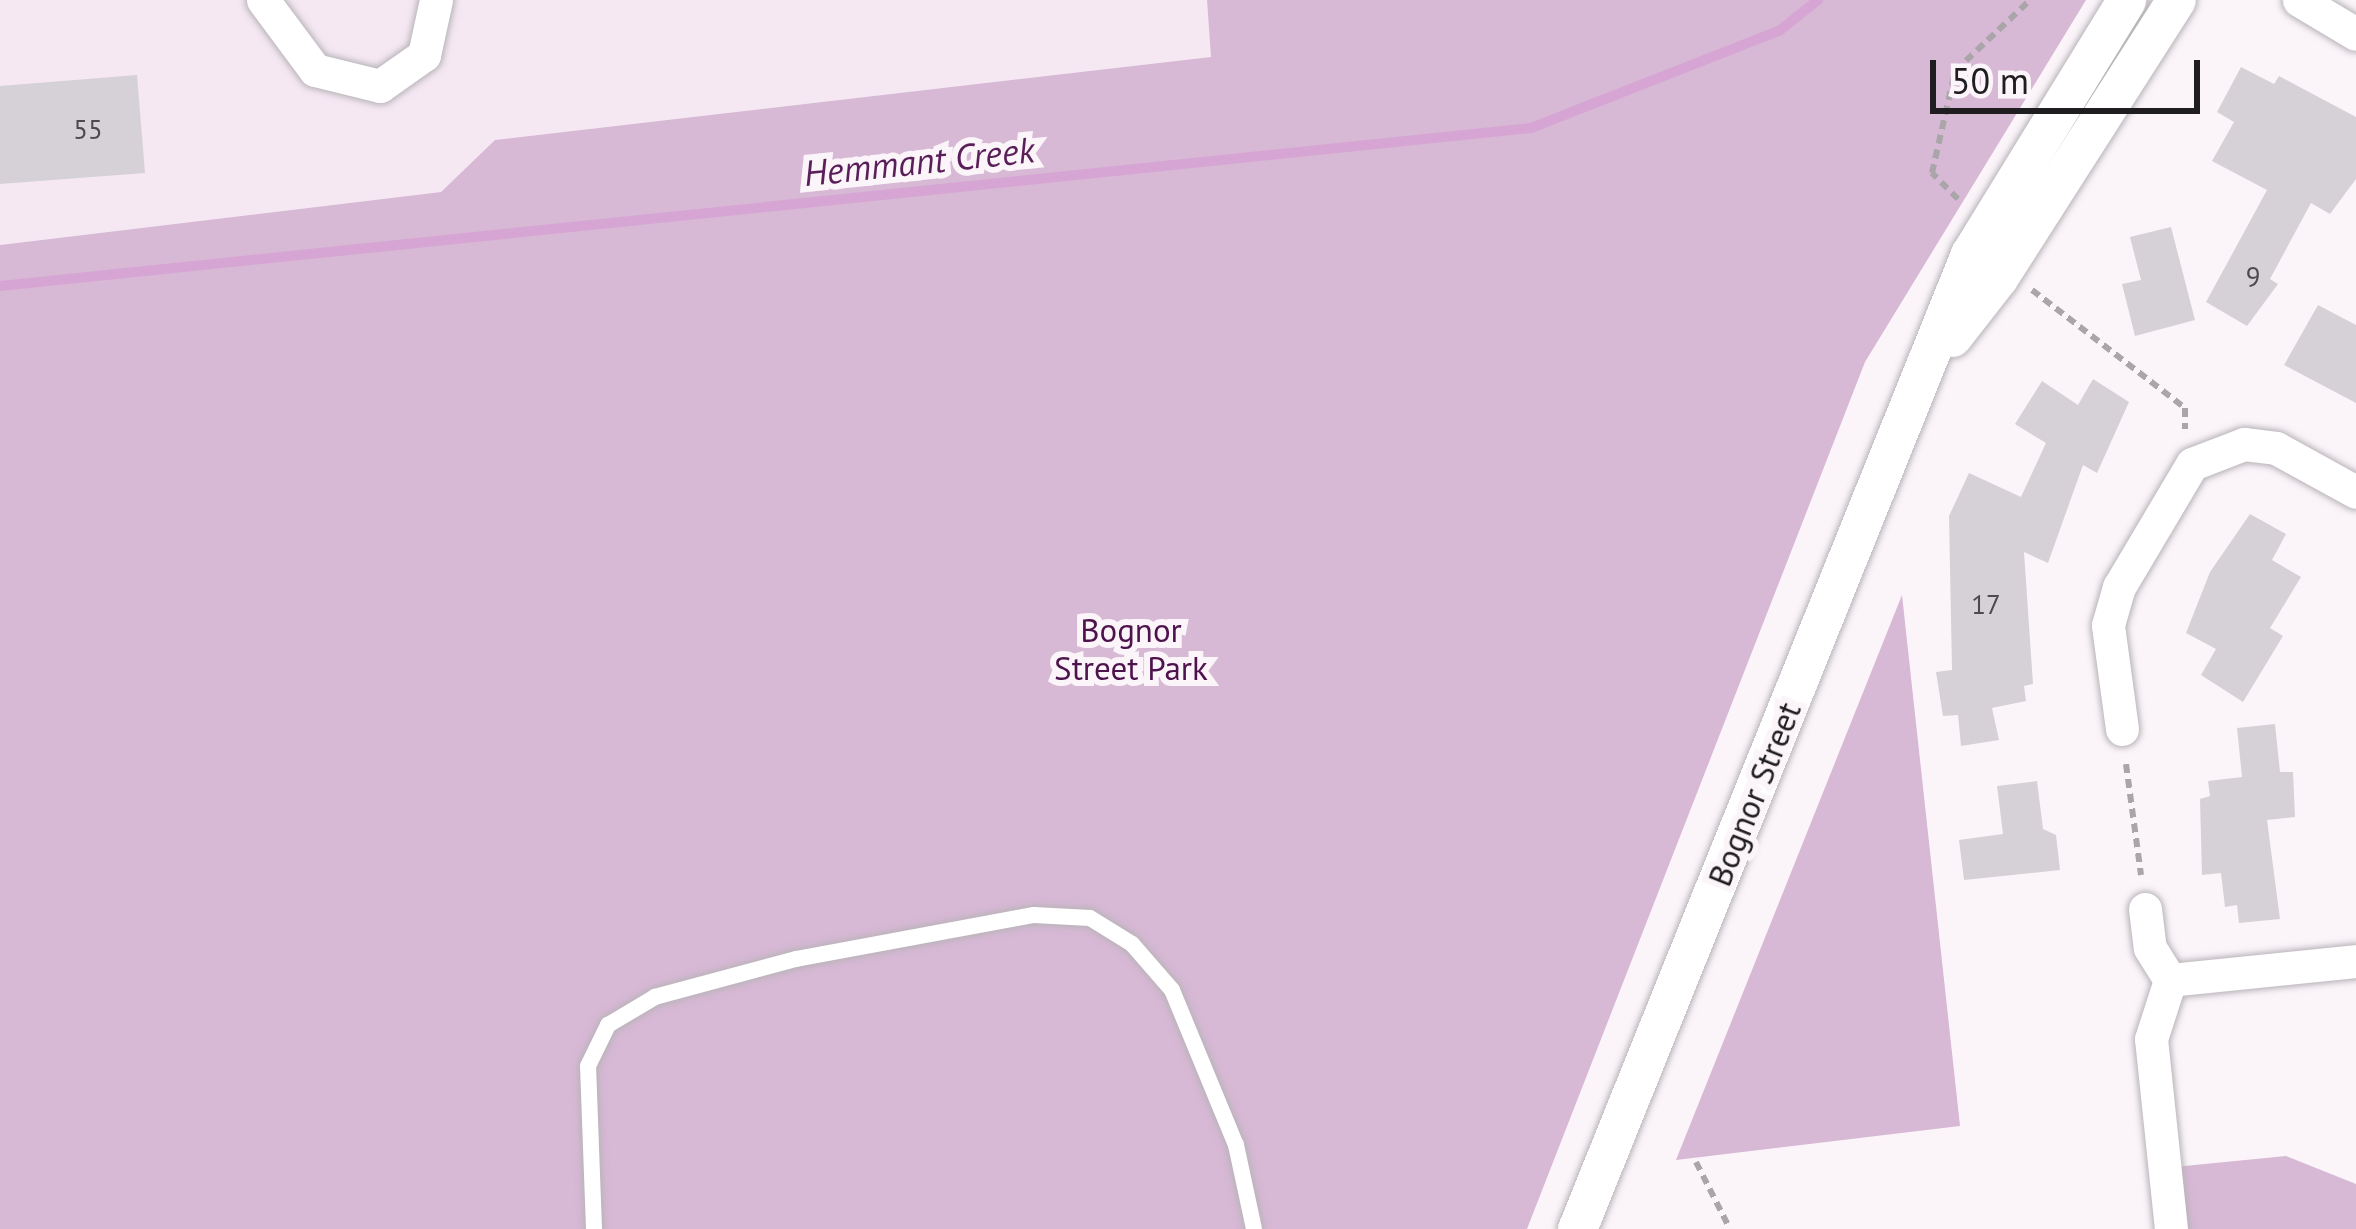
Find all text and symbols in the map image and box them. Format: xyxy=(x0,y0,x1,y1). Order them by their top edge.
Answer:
scale bar xyxy=(1936,36,2206,110)
text: 50 m xyxy=(1951,57,2029,104)
house number: 55 xyxy=(73,114,103,146)
water label: Hemmant Creek xyxy=(802,127,1036,195)
house number: 9 xyxy=(2246,261,2260,293)
house number: 17 xyxy=(1971,589,2001,621)
park label: Bognor Street Park xyxy=(1054,610,1208,688)
street label: Bognor Street xyxy=(1699,696,1809,892)

